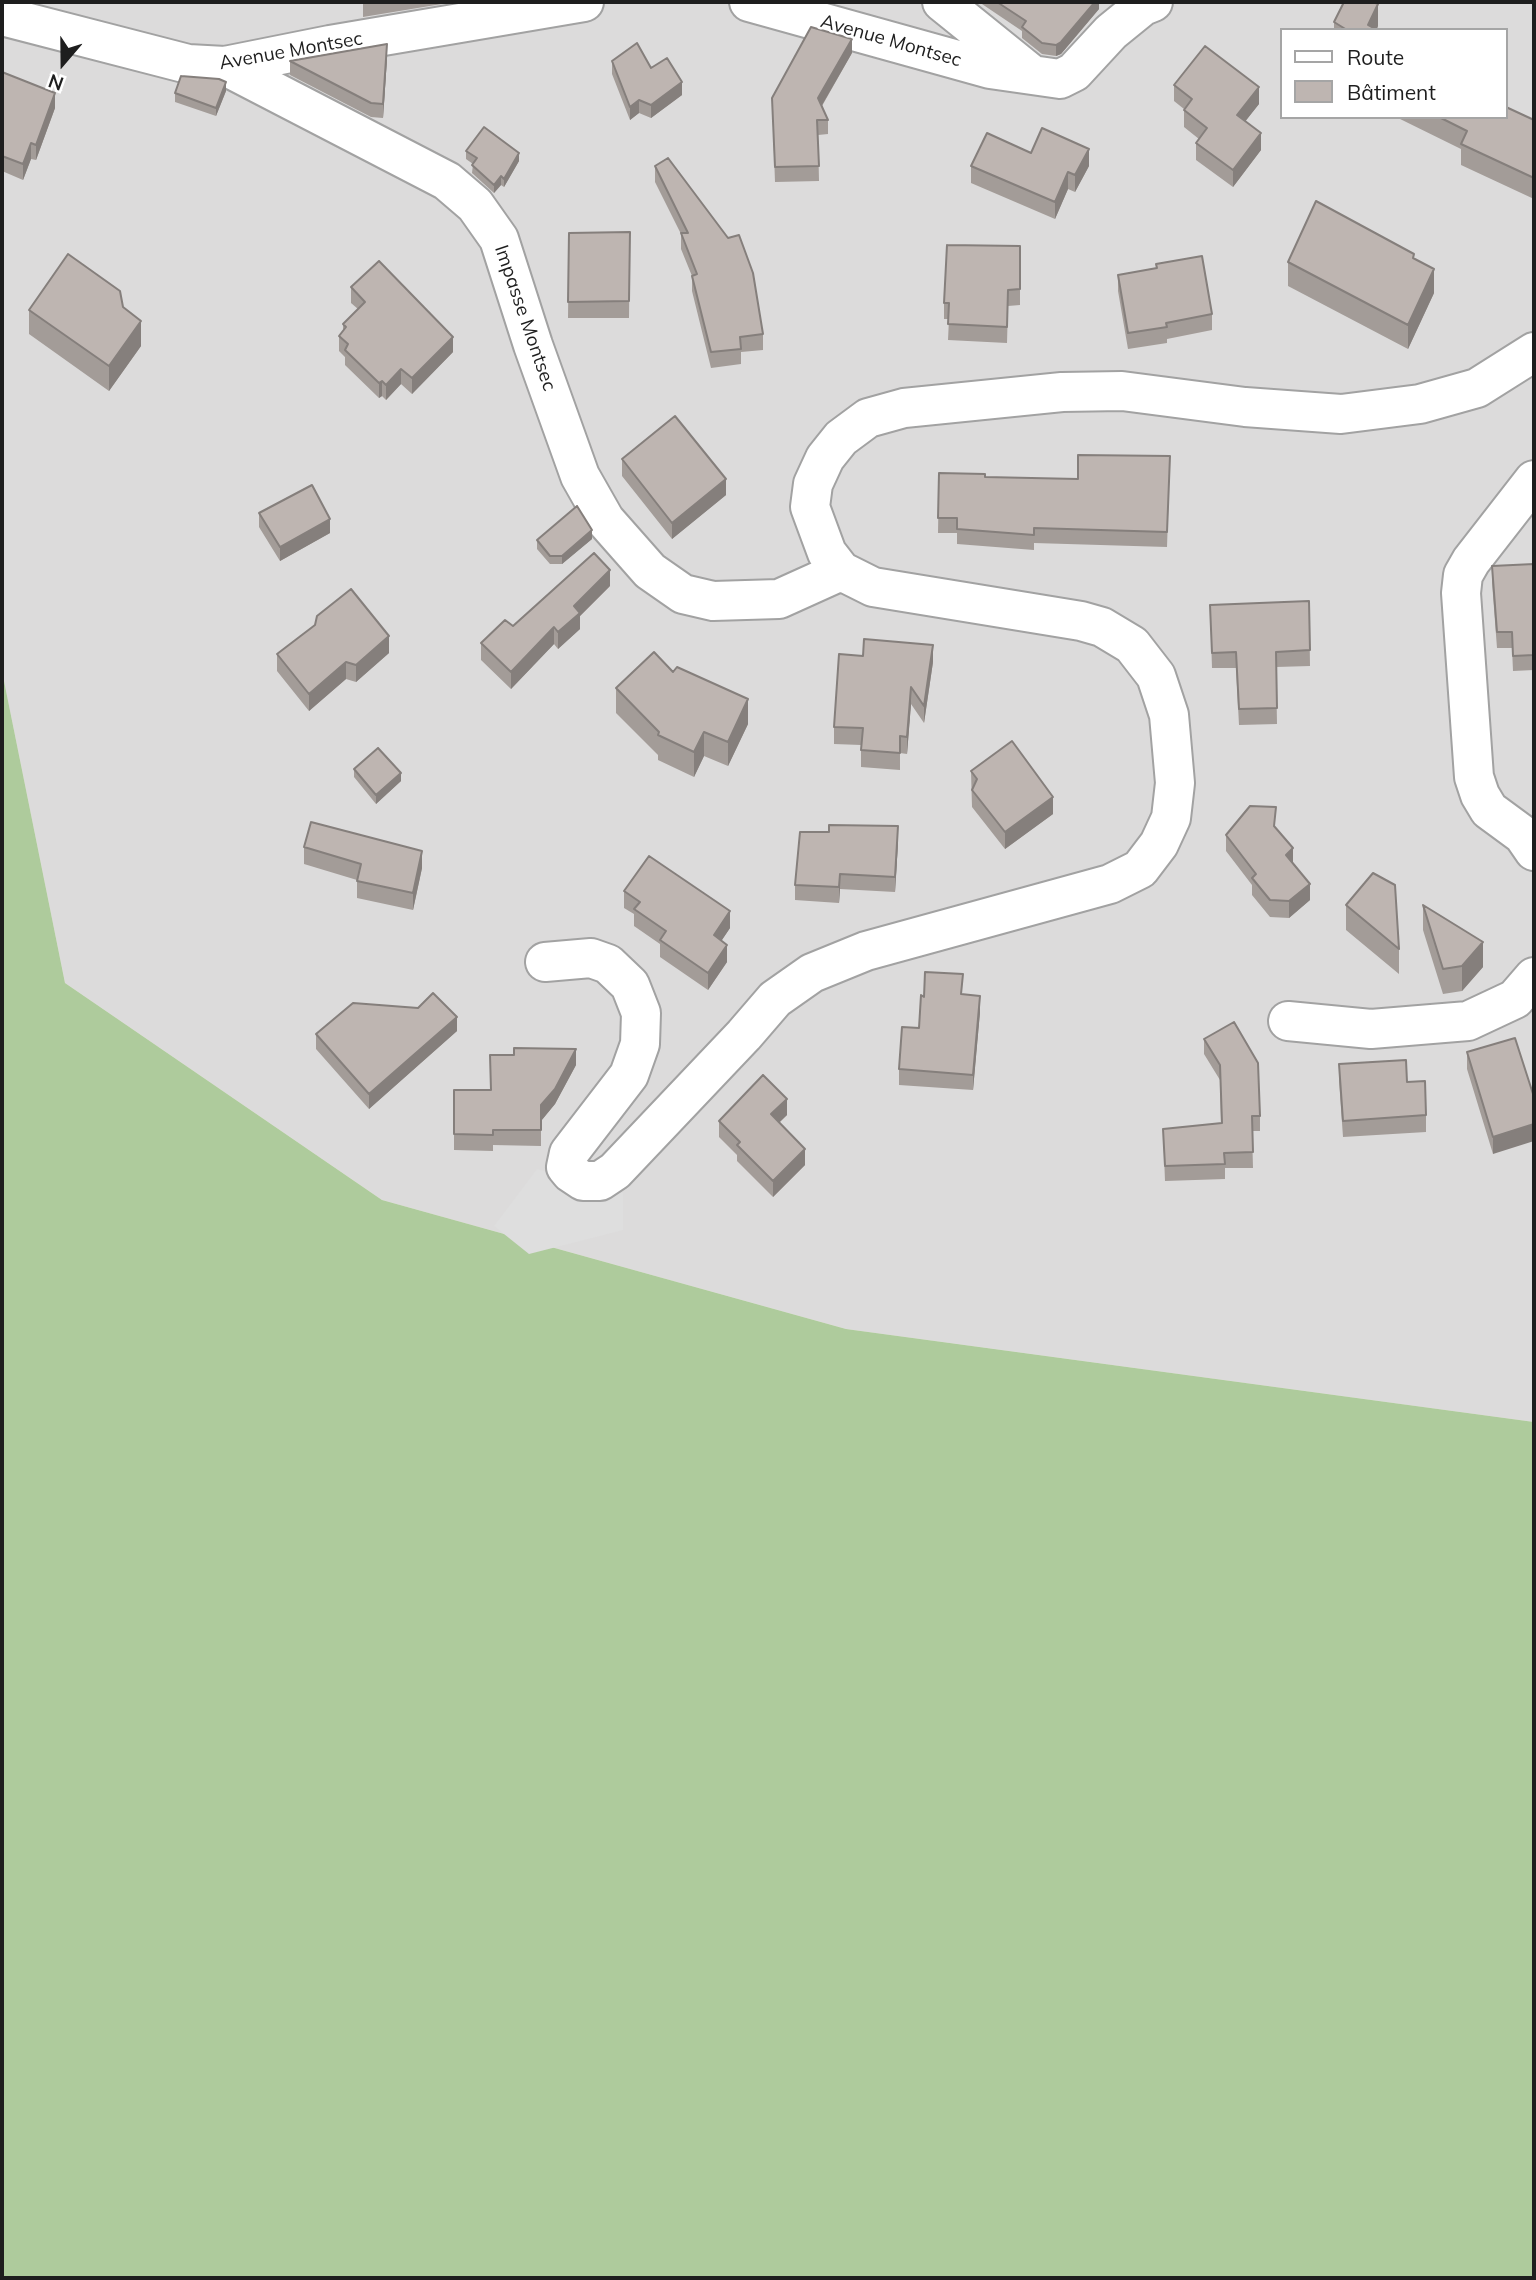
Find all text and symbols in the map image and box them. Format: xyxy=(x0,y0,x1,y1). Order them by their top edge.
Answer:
street label: Avenue Montsec xyxy=(818,10,964,72)
street label: Avenue Montsec xyxy=(218,27,364,75)
north arrow xyxy=(28,28,98,98)
legend xyxy=(1280,28,1508,119)
text: Route xyxy=(1347,44,1404,70)
text: N xyxy=(45,69,67,96)
text: Bâtiment xyxy=(1347,79,1436,105)
street label: Impasse Montsec xyxy=(489,242,561,394)

